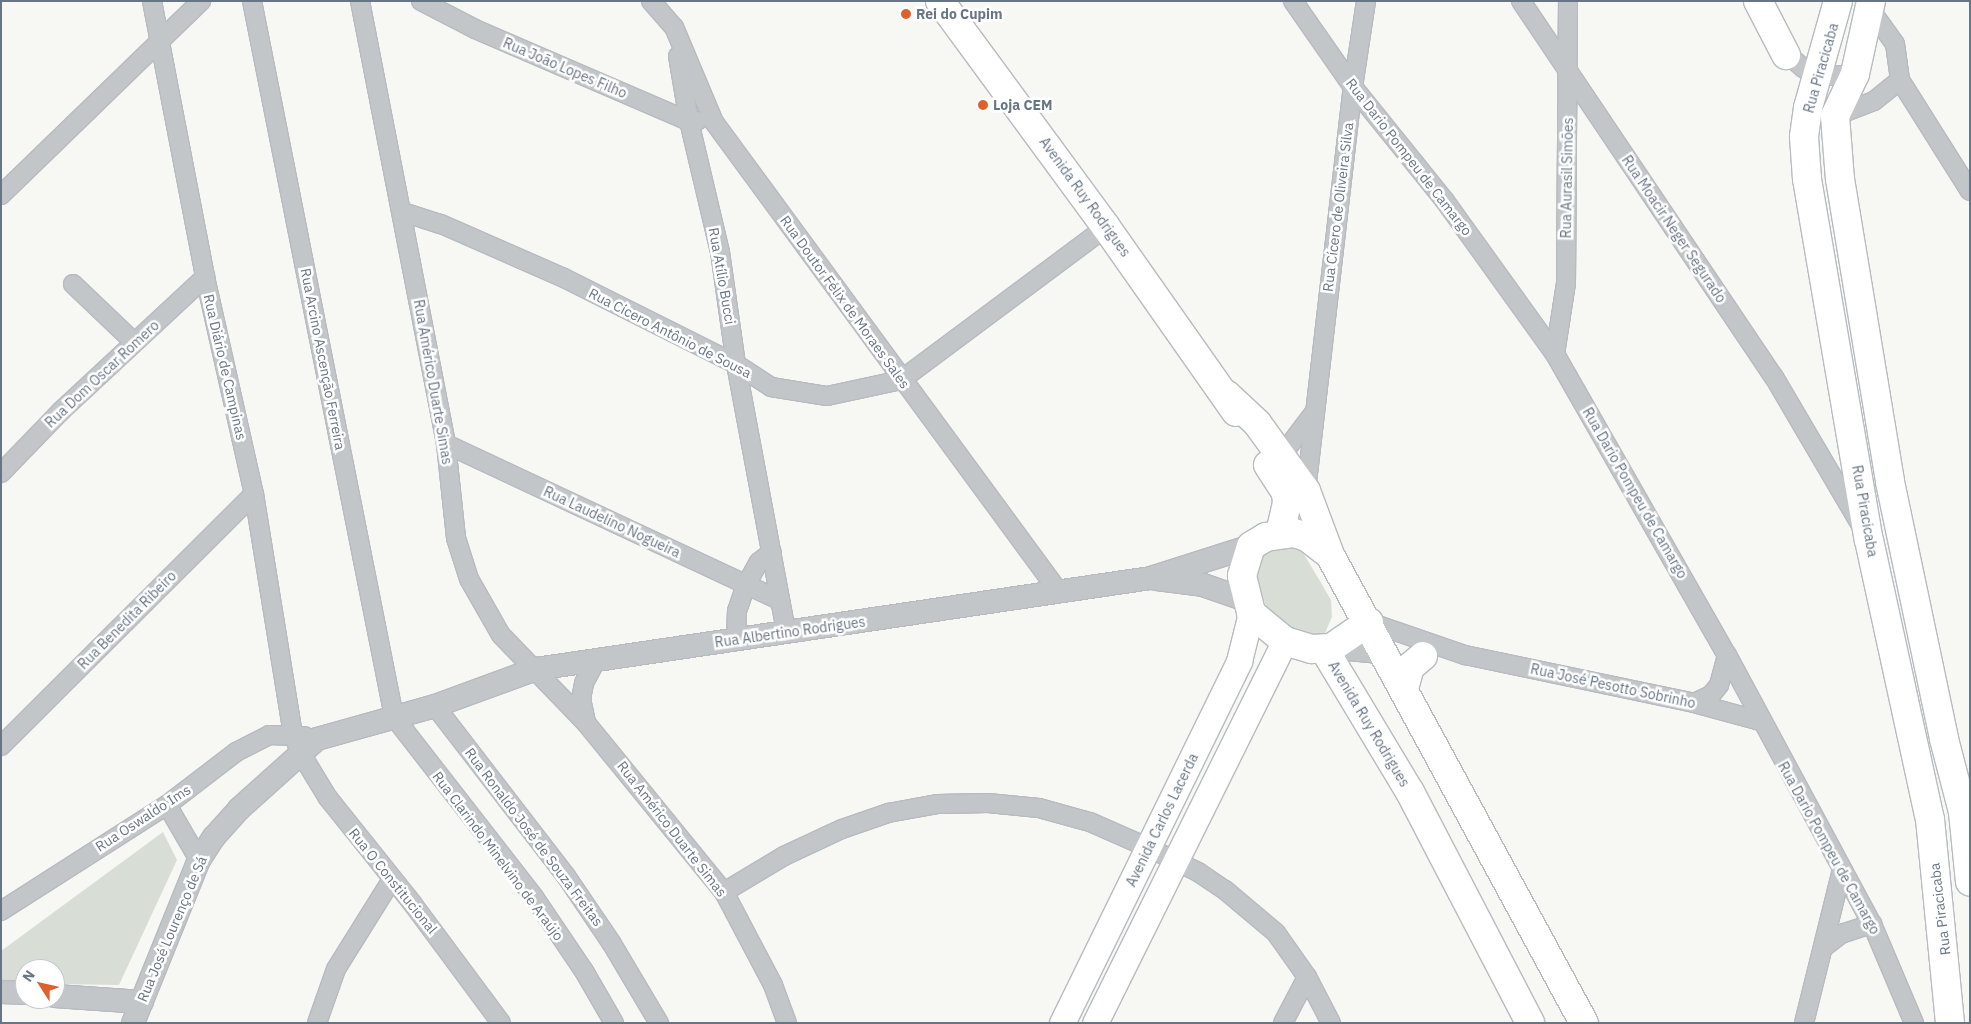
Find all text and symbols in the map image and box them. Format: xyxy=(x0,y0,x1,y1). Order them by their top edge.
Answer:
place label: Rei do Cupim xyxy=(916,6,1003,22)
marker: Rei do Cupim xyxy=(900,8,912,20)
street label: Rua Piracicaba xyxy=(1800,21,1842,115)
street label: Rua João Lopes Filho xyxy=(501,34,629,102)
street label: Rua Dario Pompeu de Camargo xyxy=(1342,75,1476,239)
place label: Loja CEM xyxy=(993,97,1053,113)
marker: Loja CEM xyxy=(977,99,989,111)
street label: Rua Aurasil Simões xyxy=(1558,117,1576,239)
street label: Rua Cícero de Oliveira Silva xyxy=(1319,121,1357,293)
street label: Avenida Ruy Rodrigues xyxy=(1036,134,1134,260)
street label: Rua Moacir Neger Segurado xyxy=(1618,152,1730,306)
street label: Rua Doutor Félix de Moraes Sales xyxy=(777,212,913,392)
street label: Rua Atílio Bucci xyxy=(705,226,739,326)
street label: Rua Arcino Ascenção Ferreira xyxy=(297,267,349,451)
street label: Rua Cícero Antônio de Sousa xyxy=(586,285,754,381)
street label: Rua Diário de Campinas xyxy=(200,292,250,442)
street label: Rua Américo Duarte Simas xyxy=(410,298,456,466)
street label: Rua Dom Oscar Romero xyxy=(42,317,162,431)
street label: Rua Dario Pompeu de Camargo xyxy=(1579,405,1691,581)
street label: Rua Piracicaba xyxy=(1849,464,1881,558)
street label: Rua Laudelino Nogueira xyxy=(541,483,683,561)
street label: Rua Benedita Ribeiro xyxy=(74,567,180,673)
street label: Rua Albertino Rodrigues xyxy=(714,613,866,651)
street label: Avenida Ruy Rodrigues xyxy=(1325,658,1413,790)
street label: Rua José Pesotto Sobrinho xyxy=(1529,660,1697,712)
street label: Rua Ronaldo José de Souza Freitas xyxy=(461,745,607,929)
street label: Avenida Carlos Lacerda xyxy=(1122,751,1202,889)
street label: Rua Américo Duarte Simas xyxy=(614,758,730,900)
street label: Rua Dario Pompeu de Camargo xyxy=(1774,759,1884,937)
street label: Rua Clarindo Minelvino de Araújo xyxy=(429,768,567,944)
street label: Rua Oswaldo Ims xyxy=(92,781,194,855)
street label: Rua O Constitucional xyxy=(345,825,441,937)
street label: Rua José Lourenço de Sá xyxy=(134,854,210,1004)
street label: Rua Piracicaba xyxy=(1926,862,1954,956)
north arrow xyxy=(15,959,65,1009)
text: N xyxy=(18,967,39,985)

